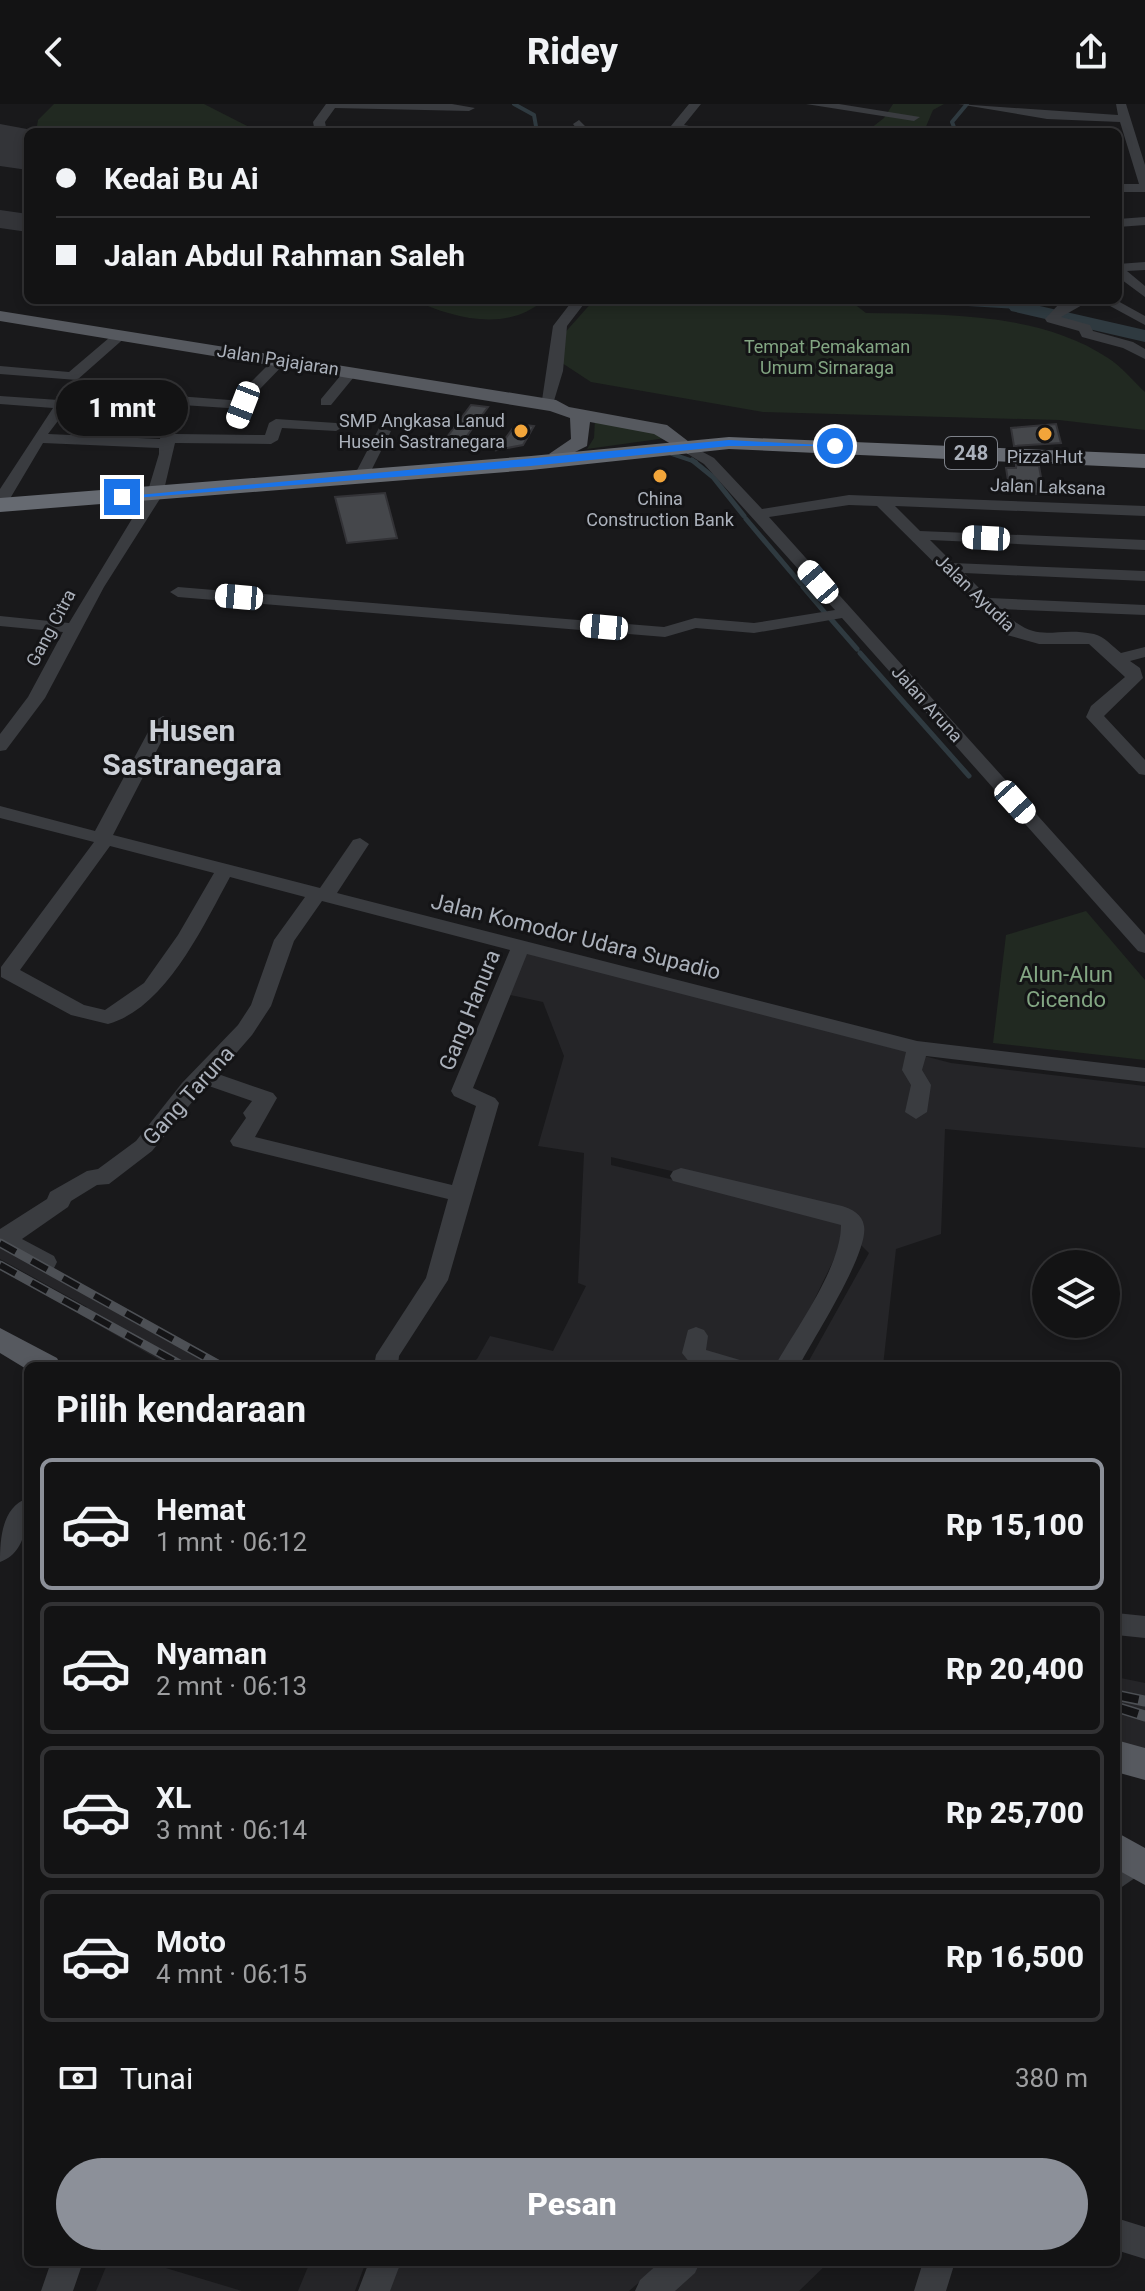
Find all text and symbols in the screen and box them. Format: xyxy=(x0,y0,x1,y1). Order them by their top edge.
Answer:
icon: back xyxy=(32,30,76,74)
icon: share xyxy=(1069,30,1113,74)
text: Ridey xyxy=(527,31,618,73)
text: Kedai Bu Ai xyxy=(104,161,259,196)
text: Jalan Abdul Rahman Saleh xyxy=(104,238,465,273)
park label: Tempat Pemakaman Umum Sirnaraga xyxy=(744,336,910,378)
street label: Jalan Pajajaran xyxy=(216,340,340,380)
car xyxy=(223,378,263,432)
callout: 1 mnt xyxy=(56,381,188,437)
text: 1 mnt xyxy=(88,393,156,423)
place label: SMP Angkasa Lanud Husein Sastranegara xyxy=(339,410,505,452)
marker: SMP Angkasa Lanud Husein Sastranegara xyxy=(512,422,530,440)
marker: Pizza Hut xyxy=(1036,425,1054,443)
route start xyxy=(817,428,853,464)
road number: 248 xyxy=(945,437,997,469)
place label: Pizza Hut xyxy=(1007,446,1083,467)
marker: China Construction Bank xyxy=(651,467,669,485)
street label: Jalan Laksana xyxy=(990,474,1106,499)
route end xyxy=(104,479,140,515)
place label: China Construction Bank xyxy=(586,488,735,530)
car xyxy=(961,525,1011,551)
street label: Jalan Ayudia xyxy=(931,550,1019,636)
car xyxy=(793,556,843,608)
car xyxy=(214,583,264,611)
street label: Gang Citra xyxy=(22,586,80,670)
car xyxy=(579,613,629,641)
street label: Jalan Aruna xyxy=(888,661,967,746)
district label: Husen Sastranegara xyxy=(102,713,282,782)
car xyxy=(990,776,1040,828)
street label: Jalan Komodor Udara Supadio xyxy=(428,888,723,985)
street label: Gang Hanura xyxy=(434,946,505,1074)
park label: Alun-Alun Cicendo xyxy=(1019,962,1113,1012)
street label: Gang Taruna xyxy=(138,1041,239,1150)
map controls xyxy=(1032,1250,1120,1338)
button: layers xyxy=(1032,1250,1120,1338)
text: Pilih kendaraan xyxy=(56,1389,306,1431)
icon: car xyxy=(60,1488,132,1560)
text: Hemat xyxy=(156,1492,246,1527)
text: Rp 15,100 xyxy=(946,1507,1084,1542)
text: 1 mnt · 06:12 xyxy=(156,1527,307,1557)
icon: car xyxy=(60,1632,132,1704)
text: Nyaman xyxy=(156,1636,267,1671)
text: Rp 20,400 xyxy=(946,1651,1084,1686)
text: 2 mnt · 06:13 xyxy=(156,1671,307,1701)
icon: car xyxy=(60,1776,132,1848)
text: XL xyxy=(156,1780,191,1815)
text: Rp 25,700 xyxy=(946,1795,1084,1830)
text: 3 mnt · 06:14 xyxy=(156,1815,307,1845)
icon: car xyxy=(60,1920,132,1992)
text: Moto xyxy=(156,1924,226,1959)
text: Rp 16,500 xyxy=(946,1939,1084,1974)
text: 4 mnt · 06:15 xyxy=(156,1959,307,1989)
icon: cash xyxy=(56,2056,100,2100)
text: Tunai xyxy=(120,2061,193,2096)
text: 380 m xyxy=(1015,2063,1088,2093)
button: Pesan xyxy=(56,2158,1088,2250)

